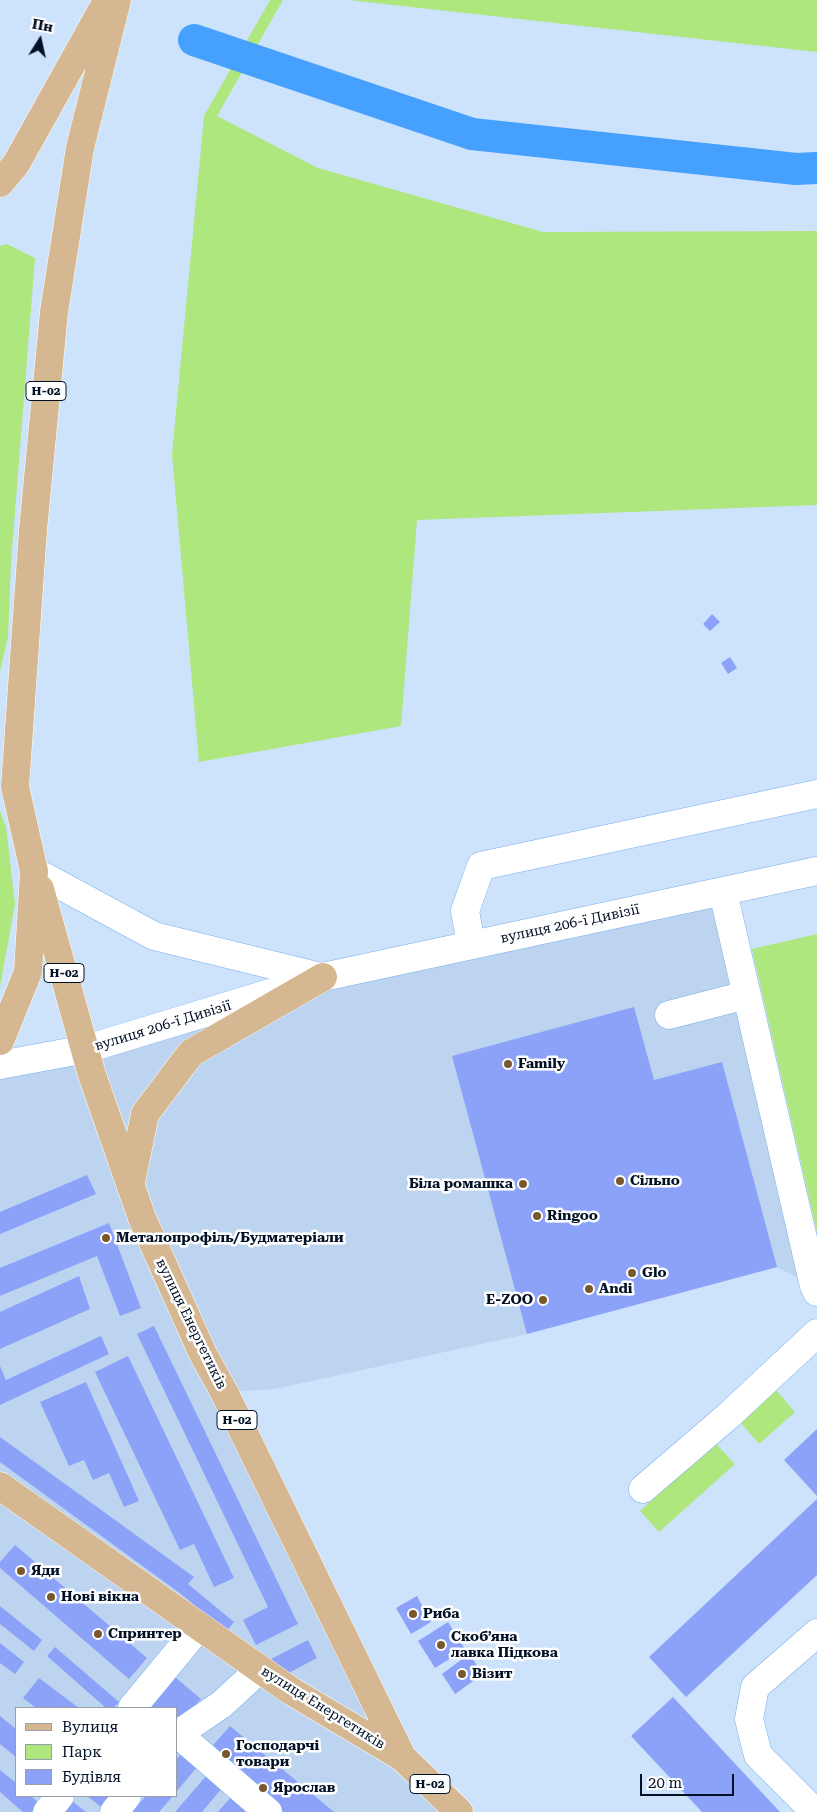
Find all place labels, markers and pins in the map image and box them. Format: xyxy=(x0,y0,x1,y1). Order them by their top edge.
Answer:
place label: Family xyxy=(518,1056,565,1072)
marker: Family xyxy=(502,1058,514,1070)
place label: Сільпо xyxy=(630,1173,680,1189)
marker: Сільпо xyxy=(614,1175,626,1187)
place label: Біла ромашка xyxy=(409,1176,513,1192)
marker: Біла ромашка xyxy=(517,1178,529,1190)
place label: Ringoo xyxy=(547,1208,598,1224)
marker: Ringoo xyxy=(531,1210,543,1222)
place label: Металопрофіль/Будматеріали xyxy=(116,1230,344,1246)
marker: Металопрофіль/Будматеріали xyxy=(100,1232,112,1244)
place label: Glo xyxy=(642,1265,667,1281)
marker: Glo xyxy=(626,1267,638,1279)
place label: Andi xyxy=(599,1281,633,1297)
marker: Andi xyxy=(583,1283,595,1295)
place label: E-ZOO xyxy=(486,1292,533,1308)
marker: E-ZOO xyxy=(537,1294,549,1306)
place label: Яди xyxy=(31,1563,60,1579)
marker: Яди xyxy=(15,1565,27,1577)
place label: Нові вікна xyxy=(61,1589,139,1605)
marker: Нові вікна xyxy=(45,1591,57,1603)
place label: Риба xyxy=(423,1606,459,1622)
marker: Риба xyxy=(407,1608,419,1620)
place label: Спринтер xyxy=(108,1626,182,1642)
marker: Спринтер xyxy=(92,1628,104,1640)
place label: Скоб’яна лавка Підкова xyxy=(451,1629,558,1661)
marker: Скоб’яна лавка Підкова xyxy=(435,1639,447,1651)
place label: Візит xyxy=(472,1666,512,1682)
marker: Візит xyxy=(456,1668,468,1680)
place label: Господарчі товари xyxy=(236,1738,319,1770)
marker: Господарчі товари xyxy=(220,1748,232,1760)
place label: Ярослав xyxy=(273,1780,336,1796)
marker: Ярослав xyxy=(257,1782,269,1794)

